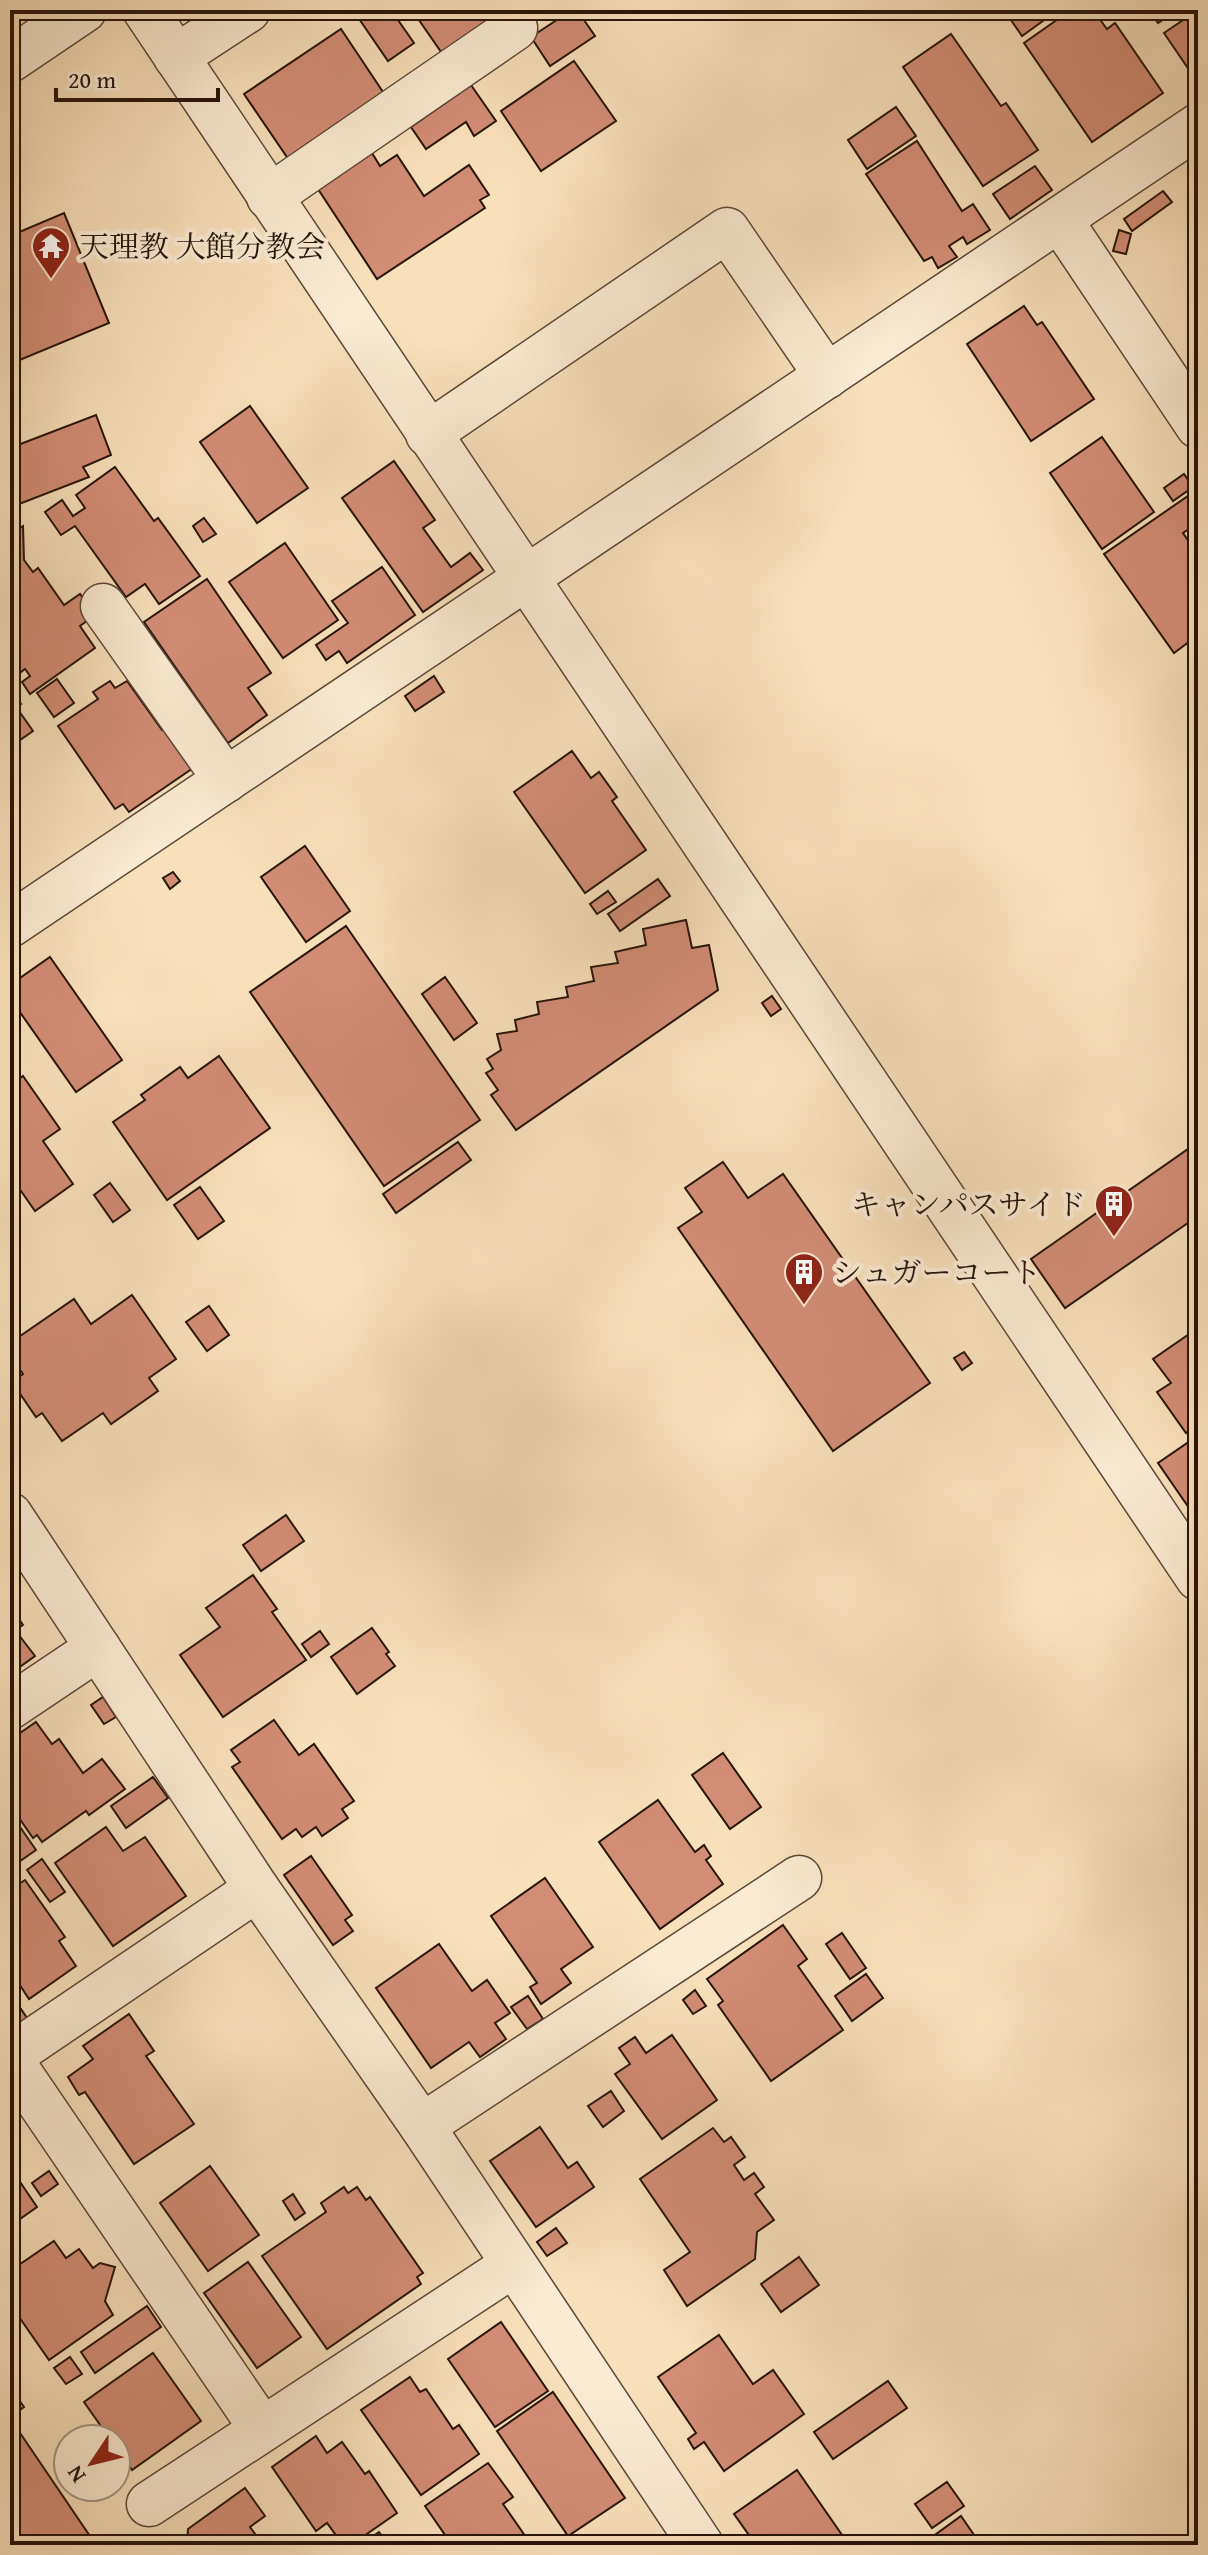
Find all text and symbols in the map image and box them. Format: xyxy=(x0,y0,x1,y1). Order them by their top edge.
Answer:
scale bar xyxy=(56,52,218,102)
text: 20 m xyxy=(68,62,116,97)
place label: 天理教 大館分教会 xyxy=(79,224,326,268)
temple icon: 天理教 大館分教会 xyxy=(30,225,72,280)
place label: キャンパスサイド xyxy=(851,1182,1086,1226)
building icon: キャンパスサイド xyxy=(1093,1183,1135,1238)
place label: シュガーコート xyxy=(832,1250,1041,1294)
building icon: シュガーコート xyxy=(783,1251,825,1306)
north arrow xyxy=(52,2423,132,2503)
text: N xyxy=(58,2459,93,2490)

